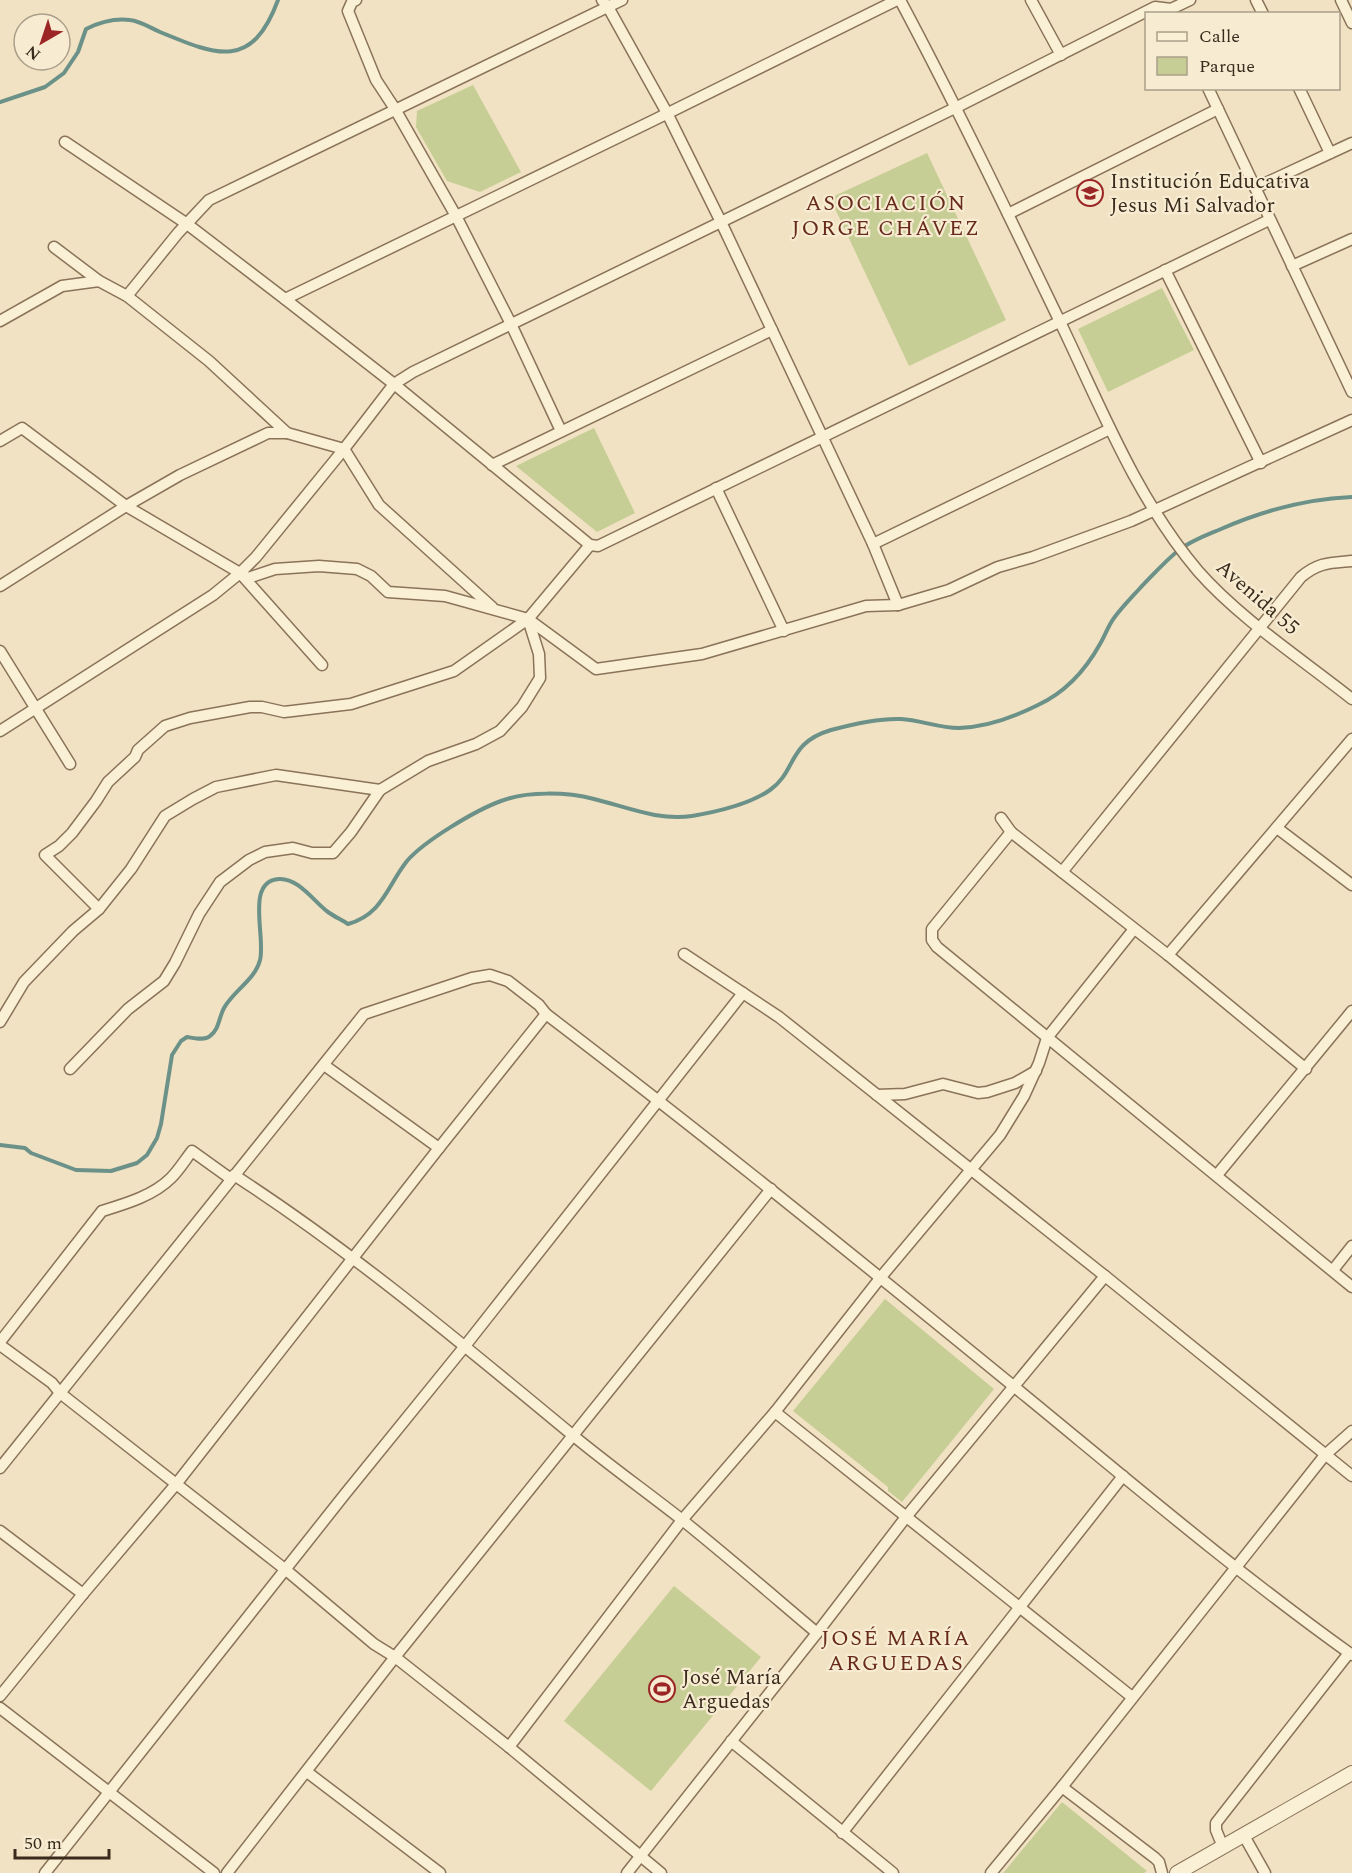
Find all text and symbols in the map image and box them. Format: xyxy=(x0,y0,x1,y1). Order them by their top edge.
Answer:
north arrow xyxy=(12,12,72,72)
legend xyxy=(1145,12,1340,90)
text: Calle xyxy=(1199,23,1240,50)
text: N xyxy=(21,39,46,66)
text: Parque xyxy=(1199,53,1255,80)
place label: Institución Educativa Jesus Mi Salvador xyxy=(1110,166,1311,222)
school or university icon: Institución Educativa Jesus Mi Salvador xyxy=(1075,178,1105,208)
district label: ASOCIACIÓN JORGE CHÁVEZ xyxy=(792,187,981,245)
street label: Avenida 55 xyxy=(1208,552,1306,643)
district label: JOSÉ MARÍA ARGUEDAS xyxy=(821,1622,971,1680)
place label: José María Arguedas xyxy=(682,1662,782,1718)
sports icon: José María Arguedas xyxy=(647,1674,677,1704)
scale bar xyxy=(15,1822,110,1860)
text: 50 m xyxy=(24,1830,62,1857)

